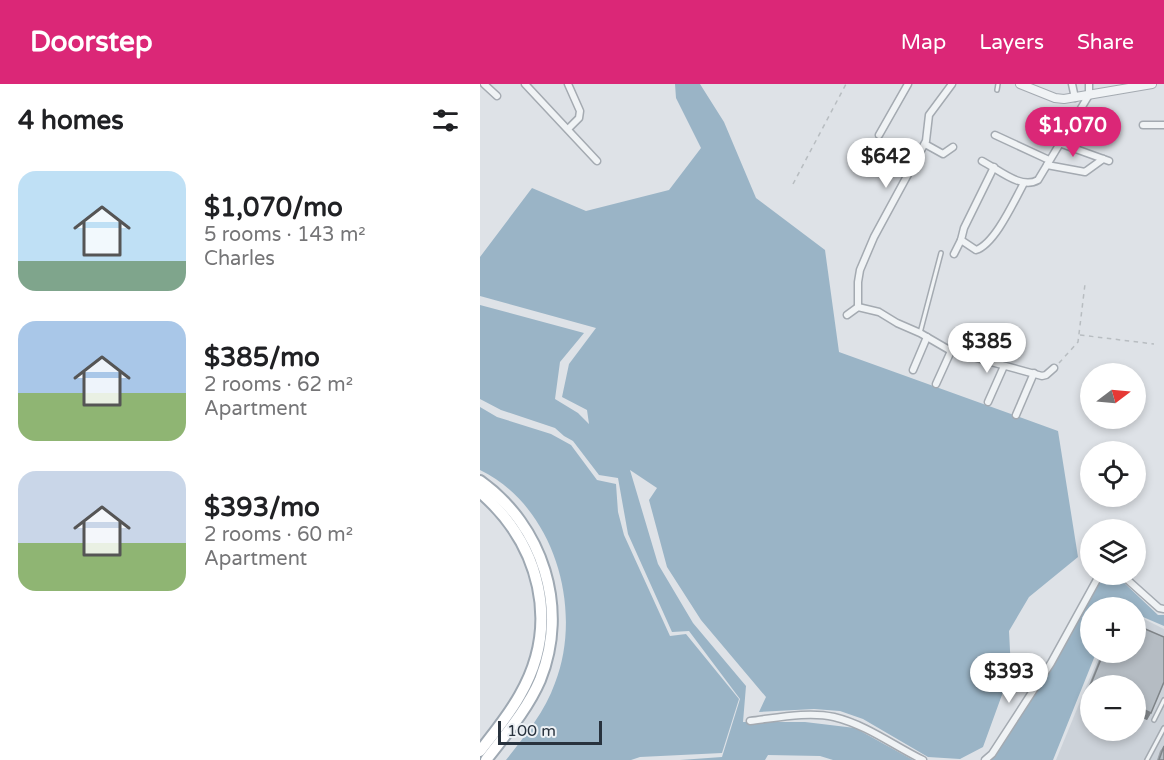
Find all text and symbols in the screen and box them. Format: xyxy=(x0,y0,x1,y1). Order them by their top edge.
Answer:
text: Doorstep xyxy=(30,25,153,59)
text: Map xyxy=(901,30,946,55)
text: Layers xyxy=(979,30,1044,55)
text: Share xyxy=(1077,30,1134,55)
icon: filters xyxy=(429,104,462,137)
text: 4 homes xyxy=(18,105,124,136)
pin: $1,070 xyxy=(1024,107,1122,158)
text: $1,070 xyxy=(1039,114,1107,138)
pin: $642 xyxy=(850,138,922,189)
text: $642 xyxy=(861,145,911,169)
text: $1,070/mo xyxy=(204,192,343,223)
icon: home xyxy=(66,195,138,267)
text: 5 rooms · 143 m² xyxy=(204,223,366,247)
text: Charles xyxy=(204,247,275,271)
pin: $385 xyxy=(951,323,1023,374)
text: $385 xyxy=(962,330,1012,354)
text: $385/mo xyxy=(204,342,320,373)
icon: home xyxy=(66,345,138,417)
north arrow xyxy=(1080,363,1146,429)
map controls xyxy=(1080,363,1146,741)
text: 2 rooms · 62 m² xyxy=(204,373,353,397)
text: Apartment xyxy=(204,397,307,421)
button: locate xyxy=(1080,441,1146,507)
text: $393/mo xyxy=(204,492,320,523)
icon: home xyxy=(66,495,138,567)
button: layers xyxy=(1080,519,1146,585)
text: 2 rooms · 60 m² xyxy=(204,523,353,547)
text: Apartment xyxy=(204,547,307,571)
button: + xyxy=(1080,597,1146,663)
pin: $393 xyxy=(973,653,1045,704)
text: $393 xyxy=(984,660,1034,684)
button: − xyxy=(1080,675,1146,741)
scale bar xyxy=(498,718,602,746)
text: 100 m xyxy=(507,721,556,741)

